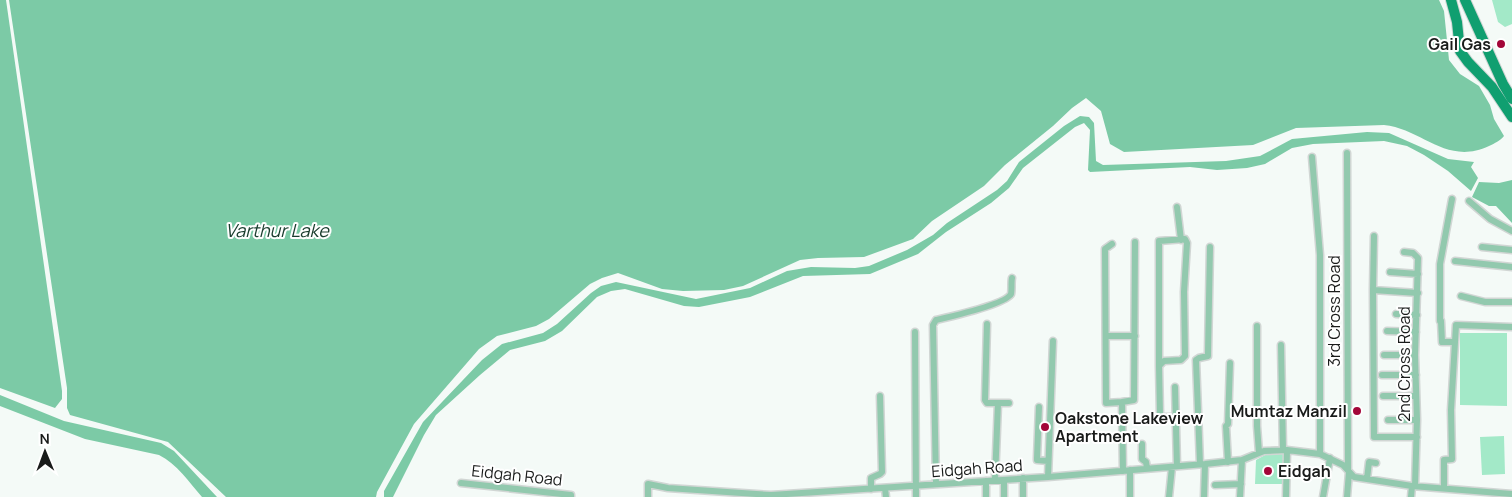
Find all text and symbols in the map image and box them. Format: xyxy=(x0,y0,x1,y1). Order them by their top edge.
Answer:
place label: Gail Gas xyxy=(1428,33,1491,55)
marker: Gail Gas xyxy=(1495,38,1507,50)
water label: Varthur Lake xyxy=(225,218,330,242)
street label: 3rd Cross Road xyxy=(1323,255,1345,367)
street label: 2nd Cross Road xyxy=(1393,306,1415,422)
place label: Mumtaz Manzil xyxy=(1231,400,1347,422)
marker: Mumtaz Manzil xyxy=(1351,405,1363,417)
place label: Oakstone Lakeview Apartment xyxy=(1055,407,1204,447)
marker: Oakstone Lakeview Apartment xyxy=(1039,421,1051,433)
north arrow xyxy=(20,427,70,477)
text: N xyxy=(40,429,50,448)
street label: Eidgah Road xyxy=(931,454,1023,482)
street label: Eidgah Road xyxy=(470,459,564,491)
place label: Eidgah xyxy=(1278,460,1331,482)
marker: Eidgah xyxy=(1262,465,1274,477)

